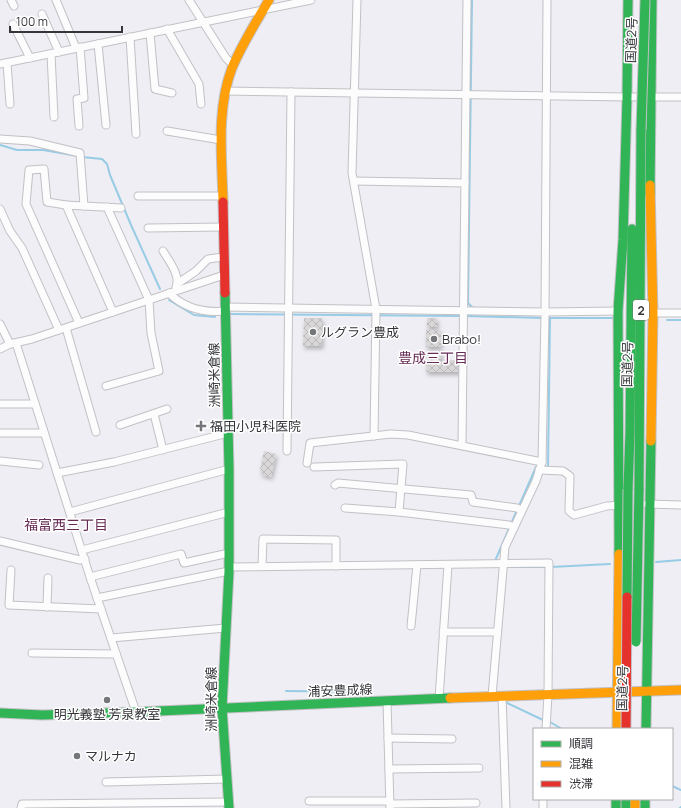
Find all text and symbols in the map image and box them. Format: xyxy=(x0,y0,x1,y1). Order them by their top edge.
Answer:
scale bar xyxy=(10,8,122,34)
text: 100 m xyxy=(16,13,48,30)
street label: 国道2号 xyxy=(621,16,641,64)
road number: 2 xyxy=(633,300,649,320)
place label: ルグラン豊成 xyxy=(321,323,399,341)
marker: ルグラン豊成 xyxy=(308,327,318,337)
place label: Brabo! xyxy=(442,330,481,348)
marker: Brabo! xyxy=(429,334,439,344)
street label: 国道2号 xyxy=(618,341,636,387)
street label: 洲崎米倉線 xyxy=(204,342,224,408)
district label: 豊成三丁目 xyxy=(398,348,468,367)
place label: 福田小児科医院 xyxy=(210,417,301,435)
marker: 福田小児科医院 xyxy=(195,420,207,432)
district label: 福富西三丁目 xyxy=(24,515,108,534)
street label: 国道2号 xyxy=(613,665,631,711)
street label: 洲崎米倉線 xyxy=(202,666,220,732)
street label: 浦安豊成線 xyxy=(307,680,373,700)
marker: 明光義塾 芳泉教室 xyxy=(102,695,112,705)
place label: 明光義塾 芳泉教室 xyxy=(54,705,160,723)
legend xyxy=(533,728,673,800)
text: 順調 xyxy=(569,735,593,752)
place label: マルナカ xyxy=(85,747,137,765)
marker: マルナカ xyxy=(72,751,82,761)
text: 混雑 xyxy=(569,755,593,772)
text: 渋滞 xyxy=(569,775,593,792)

